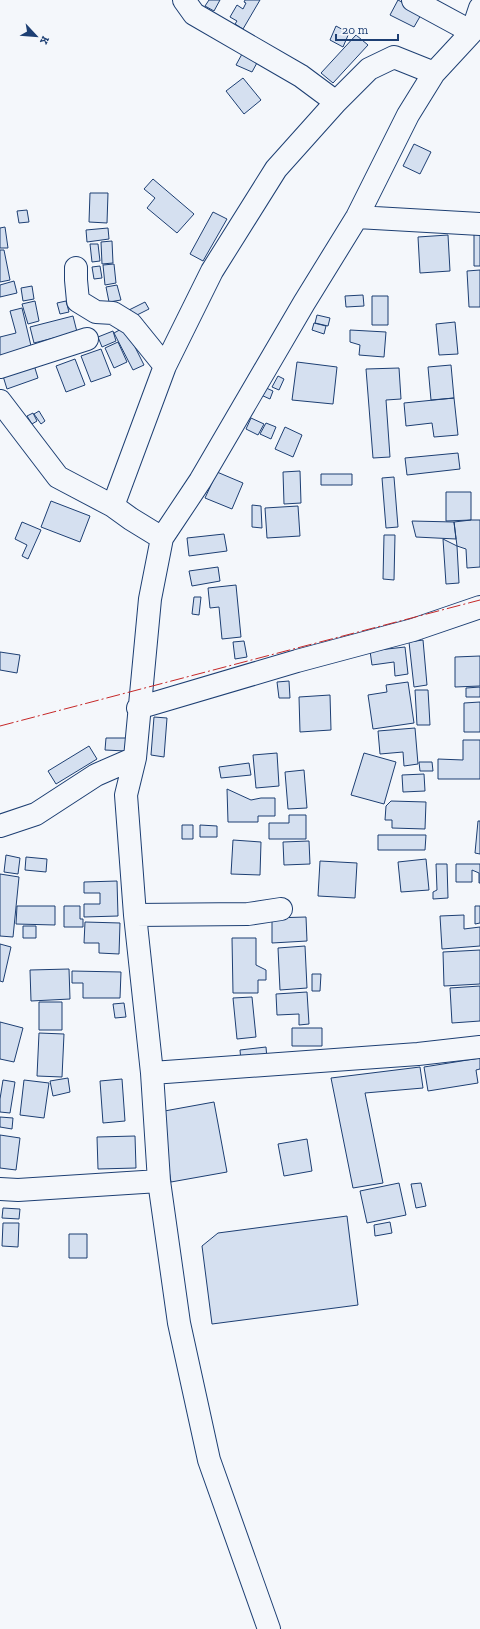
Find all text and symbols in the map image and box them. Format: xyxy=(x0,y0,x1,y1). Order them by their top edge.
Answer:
north arrow xyxy=(16,16,56,56)
scale bar xyxy=(336,16,398,42)
text: 20 m xyxy=(342,23,369,37)
text: K xyxy=(37,34,52,47)

